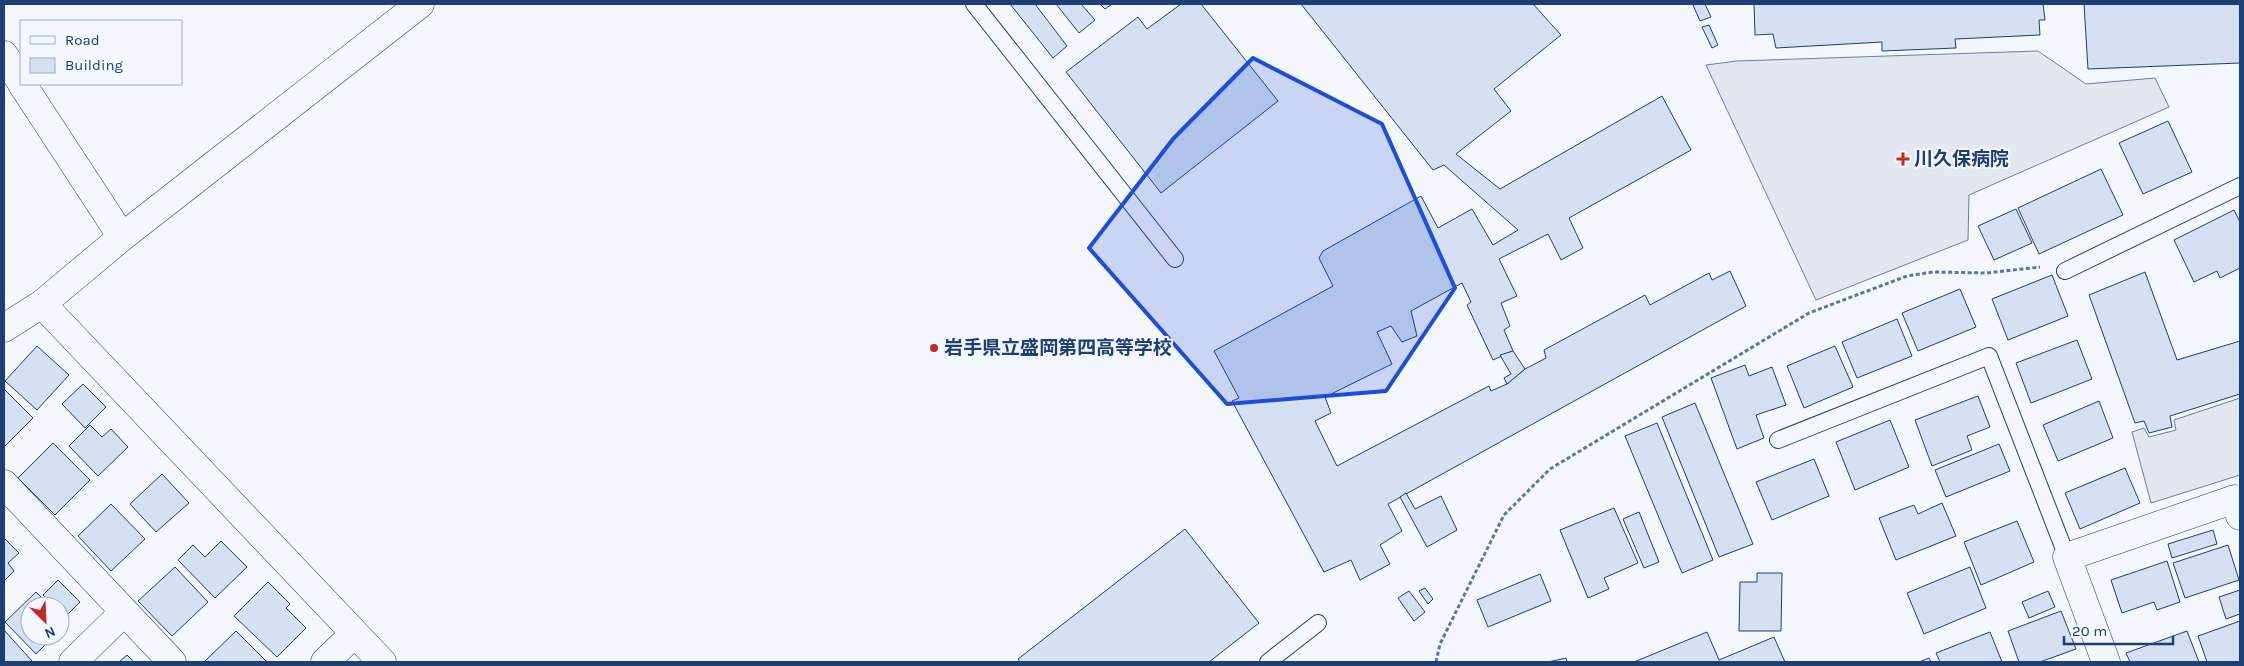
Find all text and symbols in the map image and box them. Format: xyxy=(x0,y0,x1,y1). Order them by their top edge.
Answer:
legend xyxy=(20,20,182,85)
text: Road xyxy=(65,31,100,49)
text: Building xyxy=(65,56,123,74)
place label: 川久保病院 xyxy=(1914,148,2009,170)
marker: 川久保病院 xyxy=(1896,152,1910,166)
place label: 岩手県立盛岡第四高等学校 xyxy=(944,337,1172,359)
marker: 岩手県立盛岡第四高等学校 xyxy=(928,342,940,354)
north arrow xyxy=(20,596,70,646)
scale bar xyxy=(2064,614,2173,646)
text: 20 m xyxy=(2072,622,2107,640)
text: N xyxy=(42,623,58,642)

